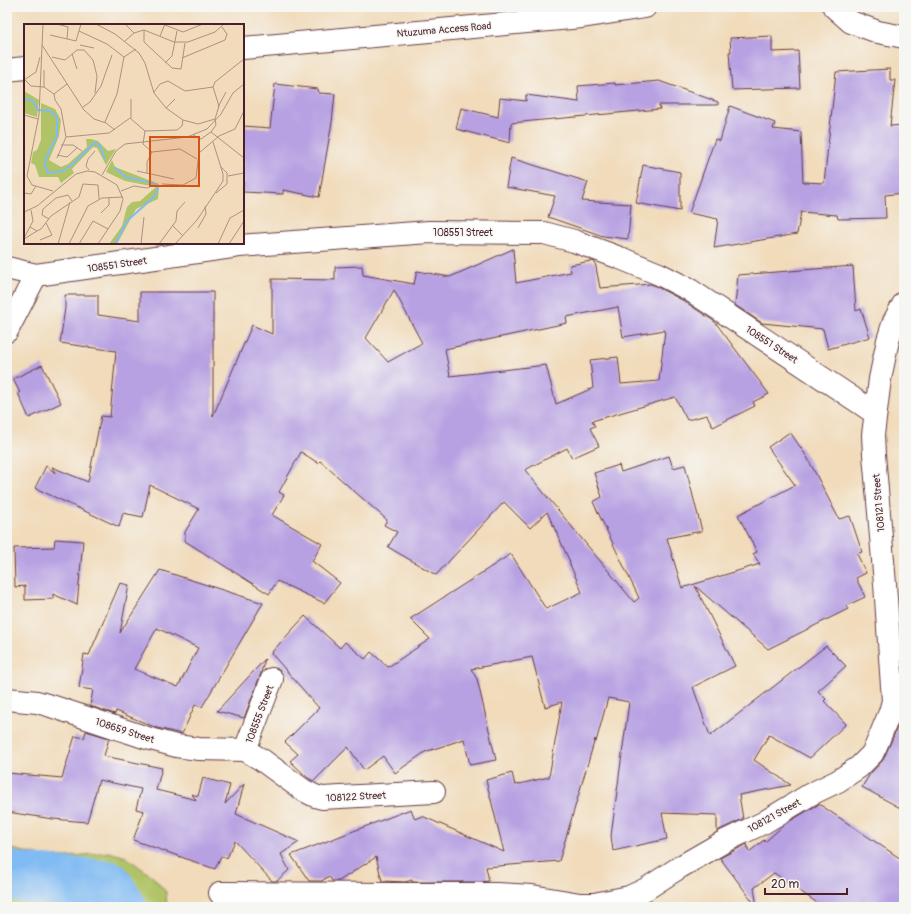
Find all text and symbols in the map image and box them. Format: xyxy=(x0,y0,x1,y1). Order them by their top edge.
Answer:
street label: Ntuzuma Access Road xyxy=(396,20,492,40)
inset map xyxy=(24,24,244,244)
street label: 108551 Street xyxy=(433,227,494,239)
street label: 108551 Street xyxy=(87,255,149,275)
street label: 108551 Street xyxy=(743,324,801,367)
street label: 108121 Street xyxy=(870,472,888,533)
street label: 108555 Street xyxy=(243,683,277,745)
street label: 108659 Street xyxy=(94,716,157,746)
street label: 108122 Street xyxy=(326,789,387,805)
street label: 108121 Street xyxy=(746,796,804,835)
scale bar xyxy=(765,870,847,896)
text: 20 m xyxy=(771,877,800,892)

